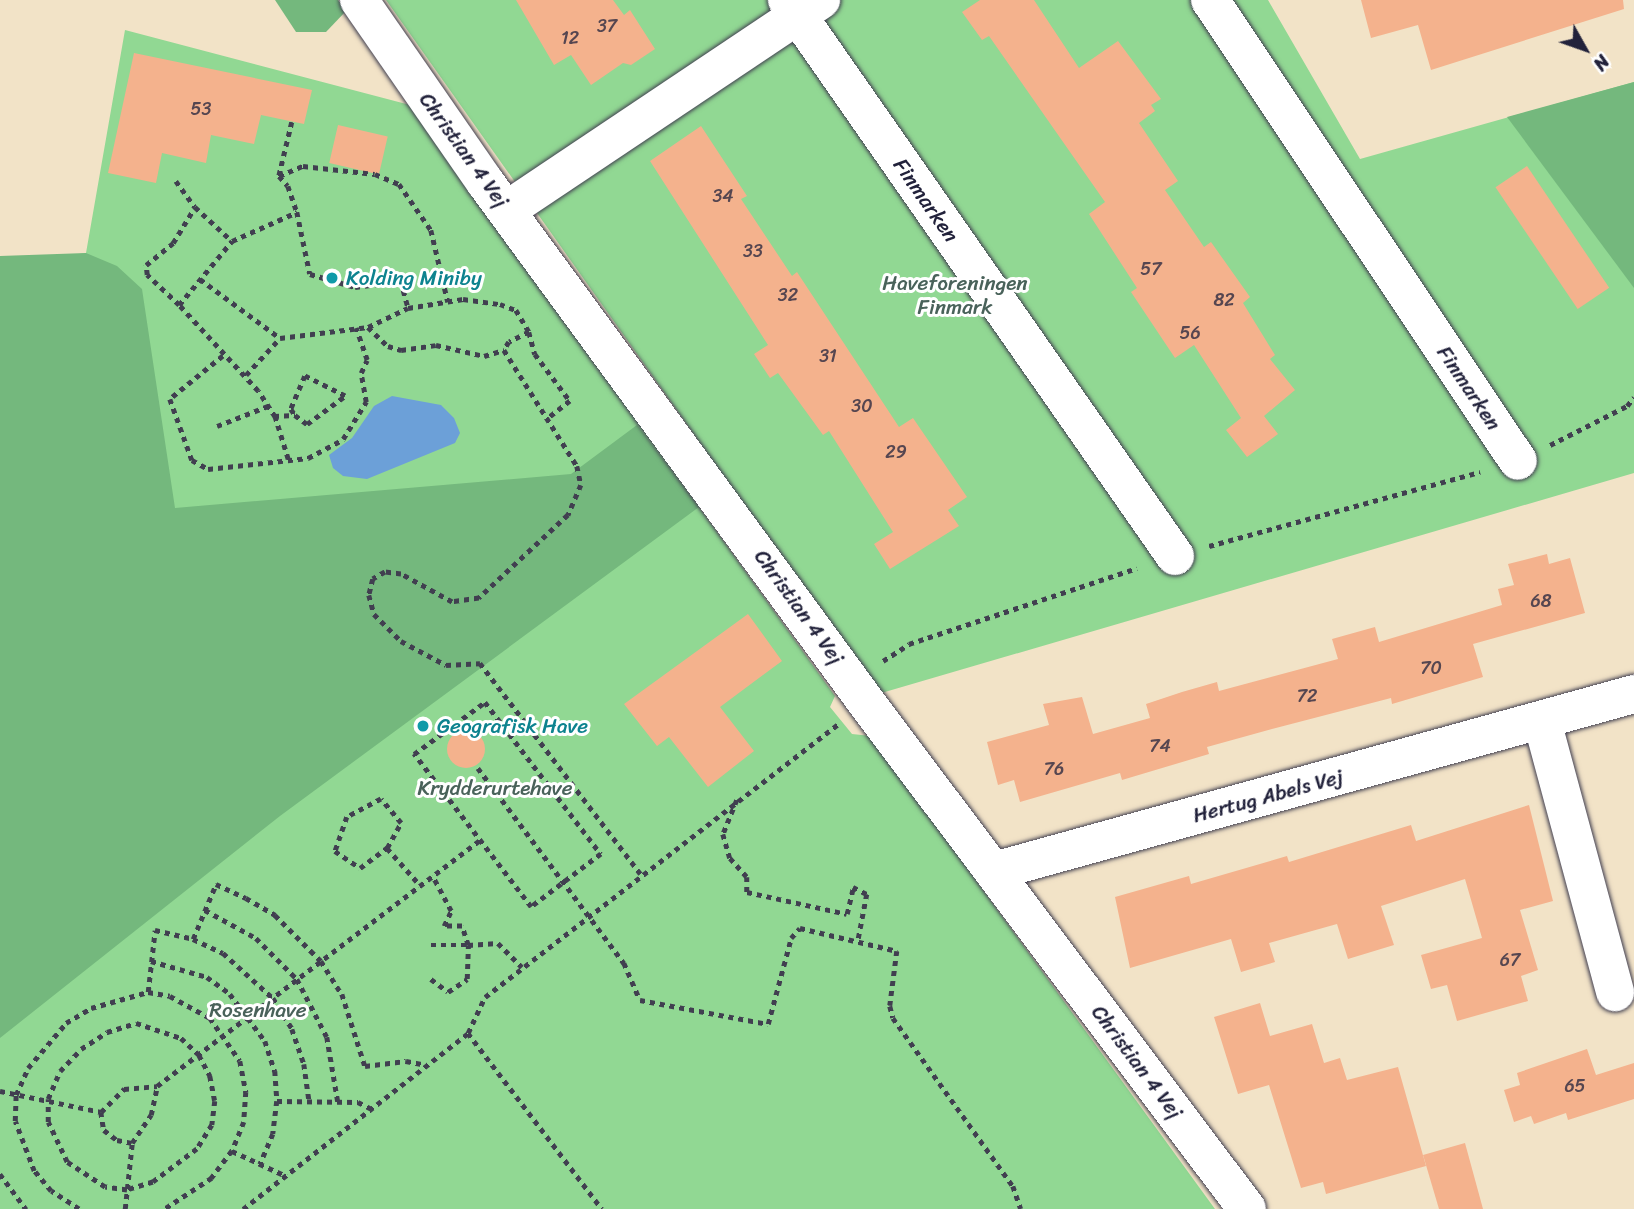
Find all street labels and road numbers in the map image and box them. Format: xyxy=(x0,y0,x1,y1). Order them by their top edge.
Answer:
street label: Christian 4 Vej xyxy=(414,87,514,213)
street label: Finmarken xyxy=(888,153,964,247)
street label: Finmarken xyxy=(1432,341,1506,435)
street label: Christian 4 Vej xyxy=(749,544,849,670)
street label: Hertug Abels Vej xyxy=(1190,764,1346,828)
street label: Christian 4 Vej xyxy=(1086,1000,1188,1124)

